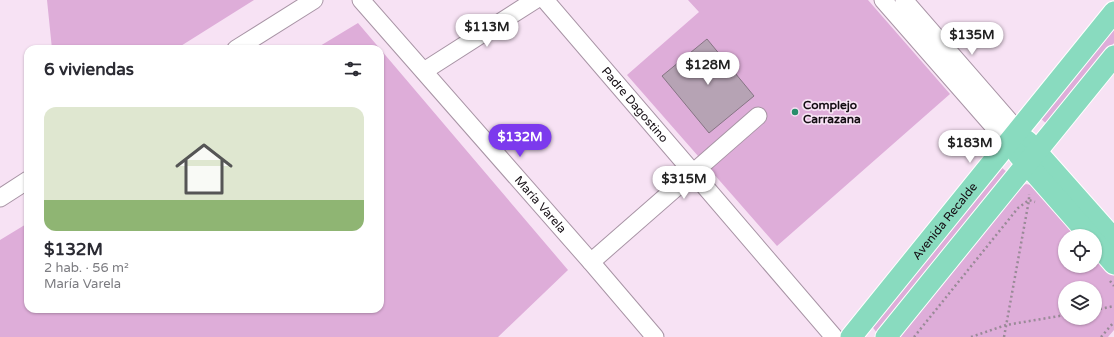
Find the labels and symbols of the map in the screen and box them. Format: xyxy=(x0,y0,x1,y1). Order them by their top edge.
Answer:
pin: $113M xyxy=(459,14,515,48)
pin: $135M xyxy=(944,22,1000,56)
pin: $128M xyxy=(680,52,736,86)
street label: Padre Dagostino xyxy=(599,64,671,145)
place label: Complejo Carrazana xyxy=(803,98,861,126)
marker: Complejo Carrazana xyxy=(790,107,800,117)
pin: $132M xyxy=(492,124,548,158)
pin: $183M xyxy=(942,130,998,164)
pin: $315M xyxy=(656,166,712,200)
street label: María Varela xyxy=(512,173,569,236)
street label: Avenida Recalde xyxy=(909,180,980,263)

